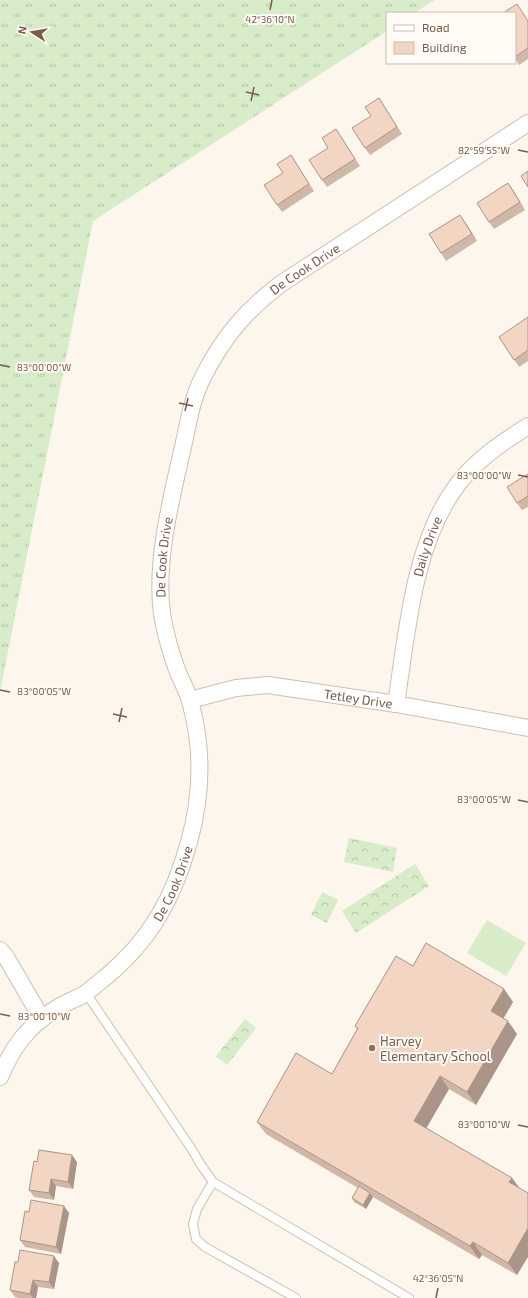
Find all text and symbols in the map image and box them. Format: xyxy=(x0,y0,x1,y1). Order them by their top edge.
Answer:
north arrow xyxy=(12,12,52,52)
legend xyxy=(386,12,516,64)
text: 42°36'10"N xyxy=(245,13,295,25)
text: Road xyxy=(422,20,450,34)
text: N xyxy=(15,25,29,35)
text: Building xyxy=(422,40,467,54)
text: 82°59'55"W xyxy=(458,144,511,156)
street label: De Cook Drive xyxy=(266,240,343,298)
text: 83°00'00"W xyxy=(17,361,72,373)
text: 83°00'00"W xyxy=(457,469,512,481)
street label: Daily Drive xyxy=(410,513,445,578)
street label: De Cook Drive xyxy=(152,516,176,598)
text: 83°00'05"W xyxy=(17,685,71,697)
street label: Tetley Drive xyxy=(323,685,394,711)
text: 83°00'05"W xyxy=(457,793,511,805)
street label: De Cook Drive xyxy=(149,844,196,924)
text: 83°00'10"W xyxy=(18,1010,71,1022)
place label: Harvey Elementary School xyxy=(380,1033,491,1064)
marker: Harvey Elementary School xyxy=(367,1043,377,1053)
text: 83°00'10"W xyxy=(458,1118,511,1130)
text: 42°36'05"N xyxy=(413,1272,463,1284)

